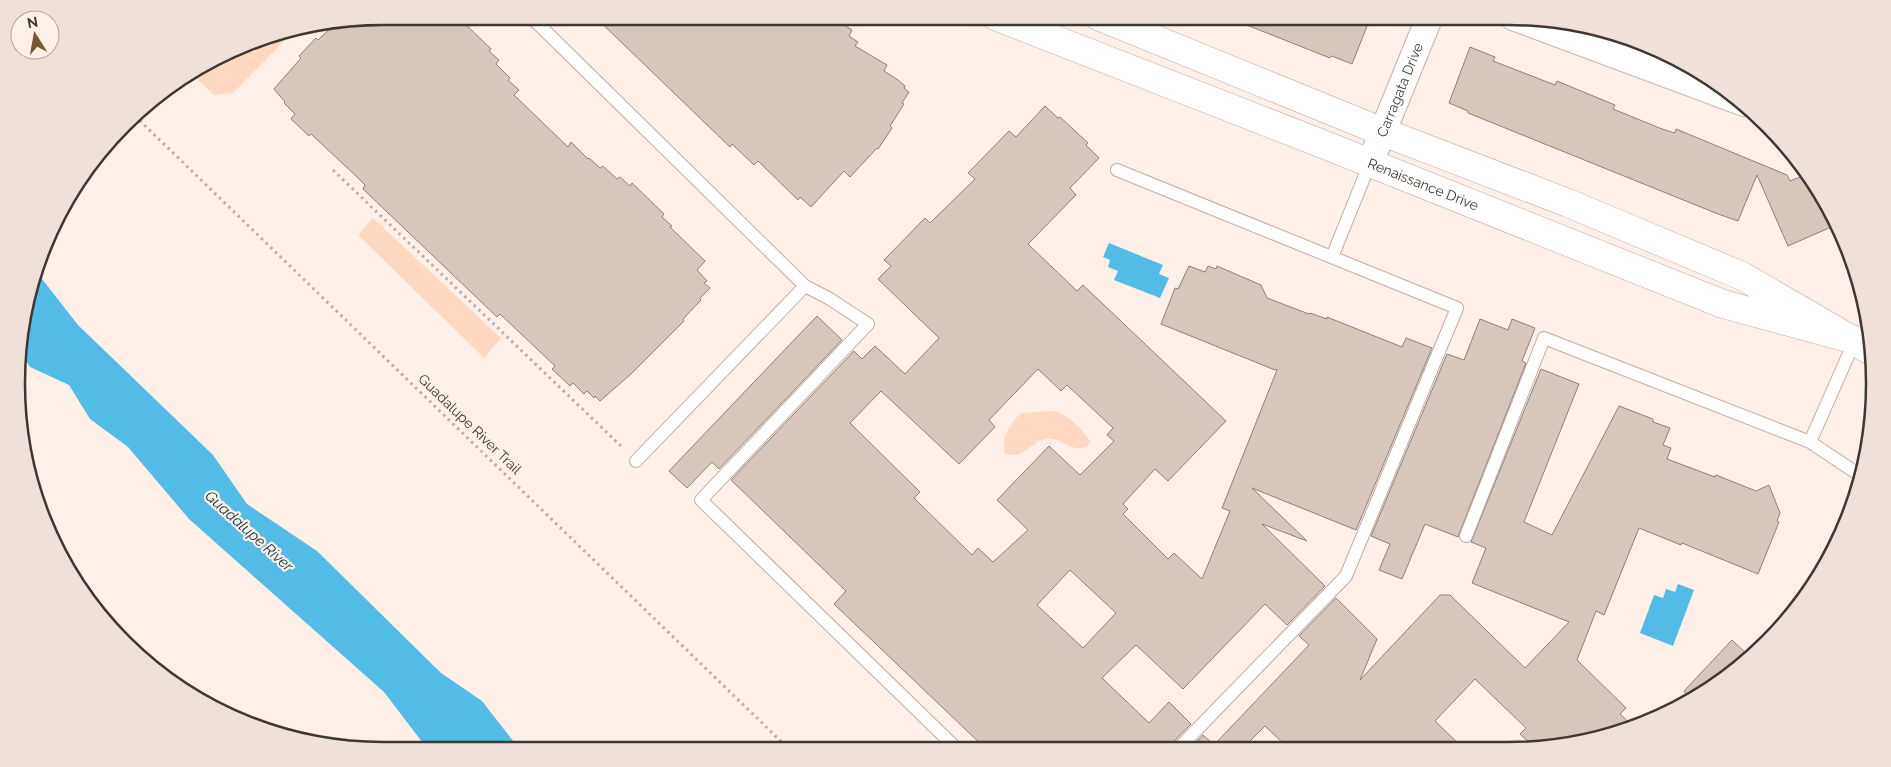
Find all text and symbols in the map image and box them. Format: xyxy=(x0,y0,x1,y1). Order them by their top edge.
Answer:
north arrow xyxy=(10,10,60,60)
text: N xyxy=(26,13,39,31)
street label: Carragata Drive xyxy=(1373,40,1426,139)
street label: Renaissance Drive xyxy=(1365,155,1481,214)
street label: Guadalupe River Trail xyxy=(415,371,525,477)
water label: Guadalupe River xyxy=(201,487,297,576)

